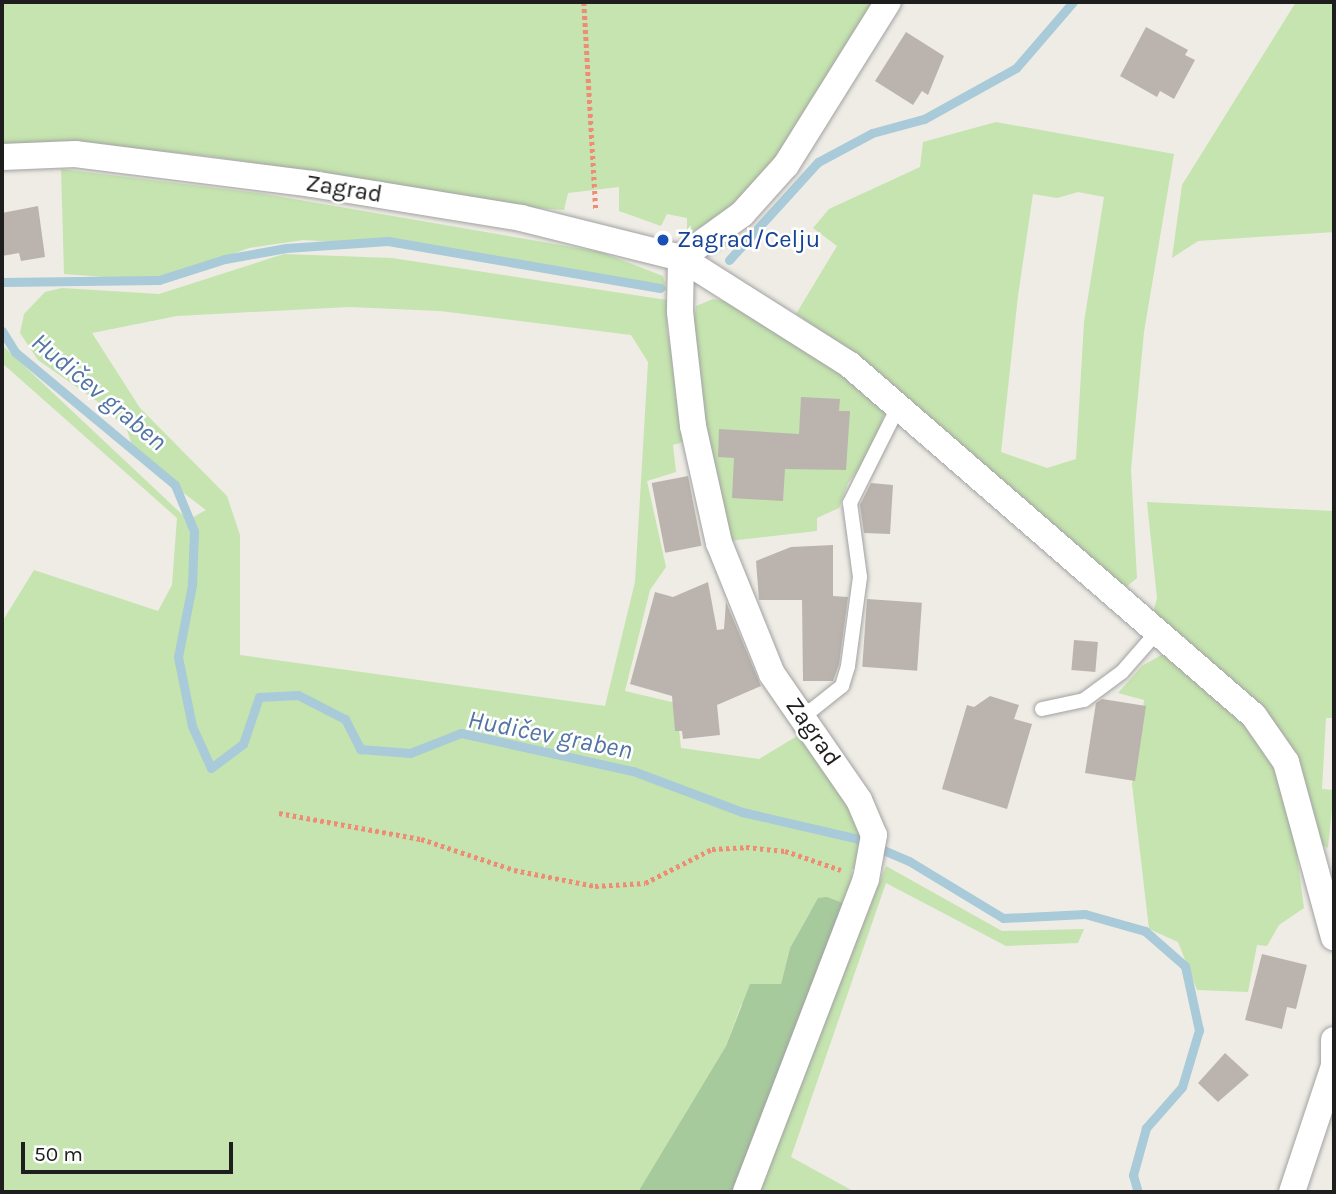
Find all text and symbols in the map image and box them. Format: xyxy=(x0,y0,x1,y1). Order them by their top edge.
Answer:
street label: Zagrad xyxy=(304,169,384,209)
place label: Zagrad/Celju xyxy=(677,226,820,254)
marker: Zagrad/Celju xyxy=(655,232,671,248)
water label: Hudičev graben xyxy=(25,326,173,458)
street label: Zagrad xyxy=(779,692,847,772)
water label: Hudičev graben xyxy=(465,704,635,766)
scale bar xyxy=(24,1128,236,1172)
text: 50 m xyxy=(34,1142,83,1166)

